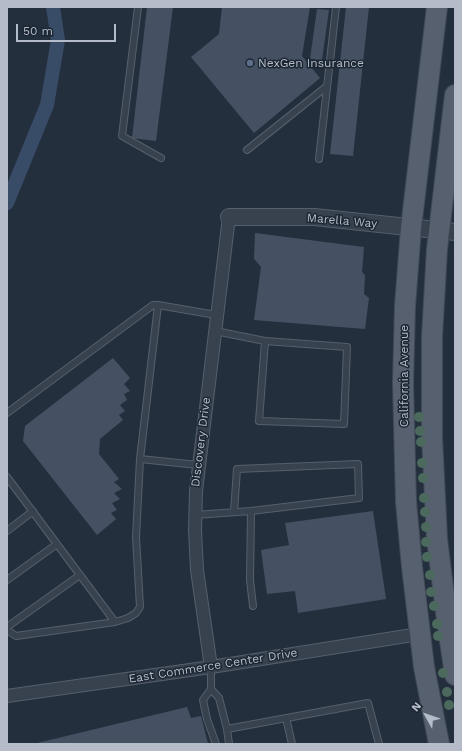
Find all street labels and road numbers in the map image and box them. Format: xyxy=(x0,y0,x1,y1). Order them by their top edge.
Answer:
street label: Marella Way xyxy=(306,211,378,231)
street label: California Avenue xyxy=(397,325,411,427)
street label: Discovery Drive xyxy=(188,396,214,488)
street label: East Commerce Center Drive xyxy=(128,646,298,686)

